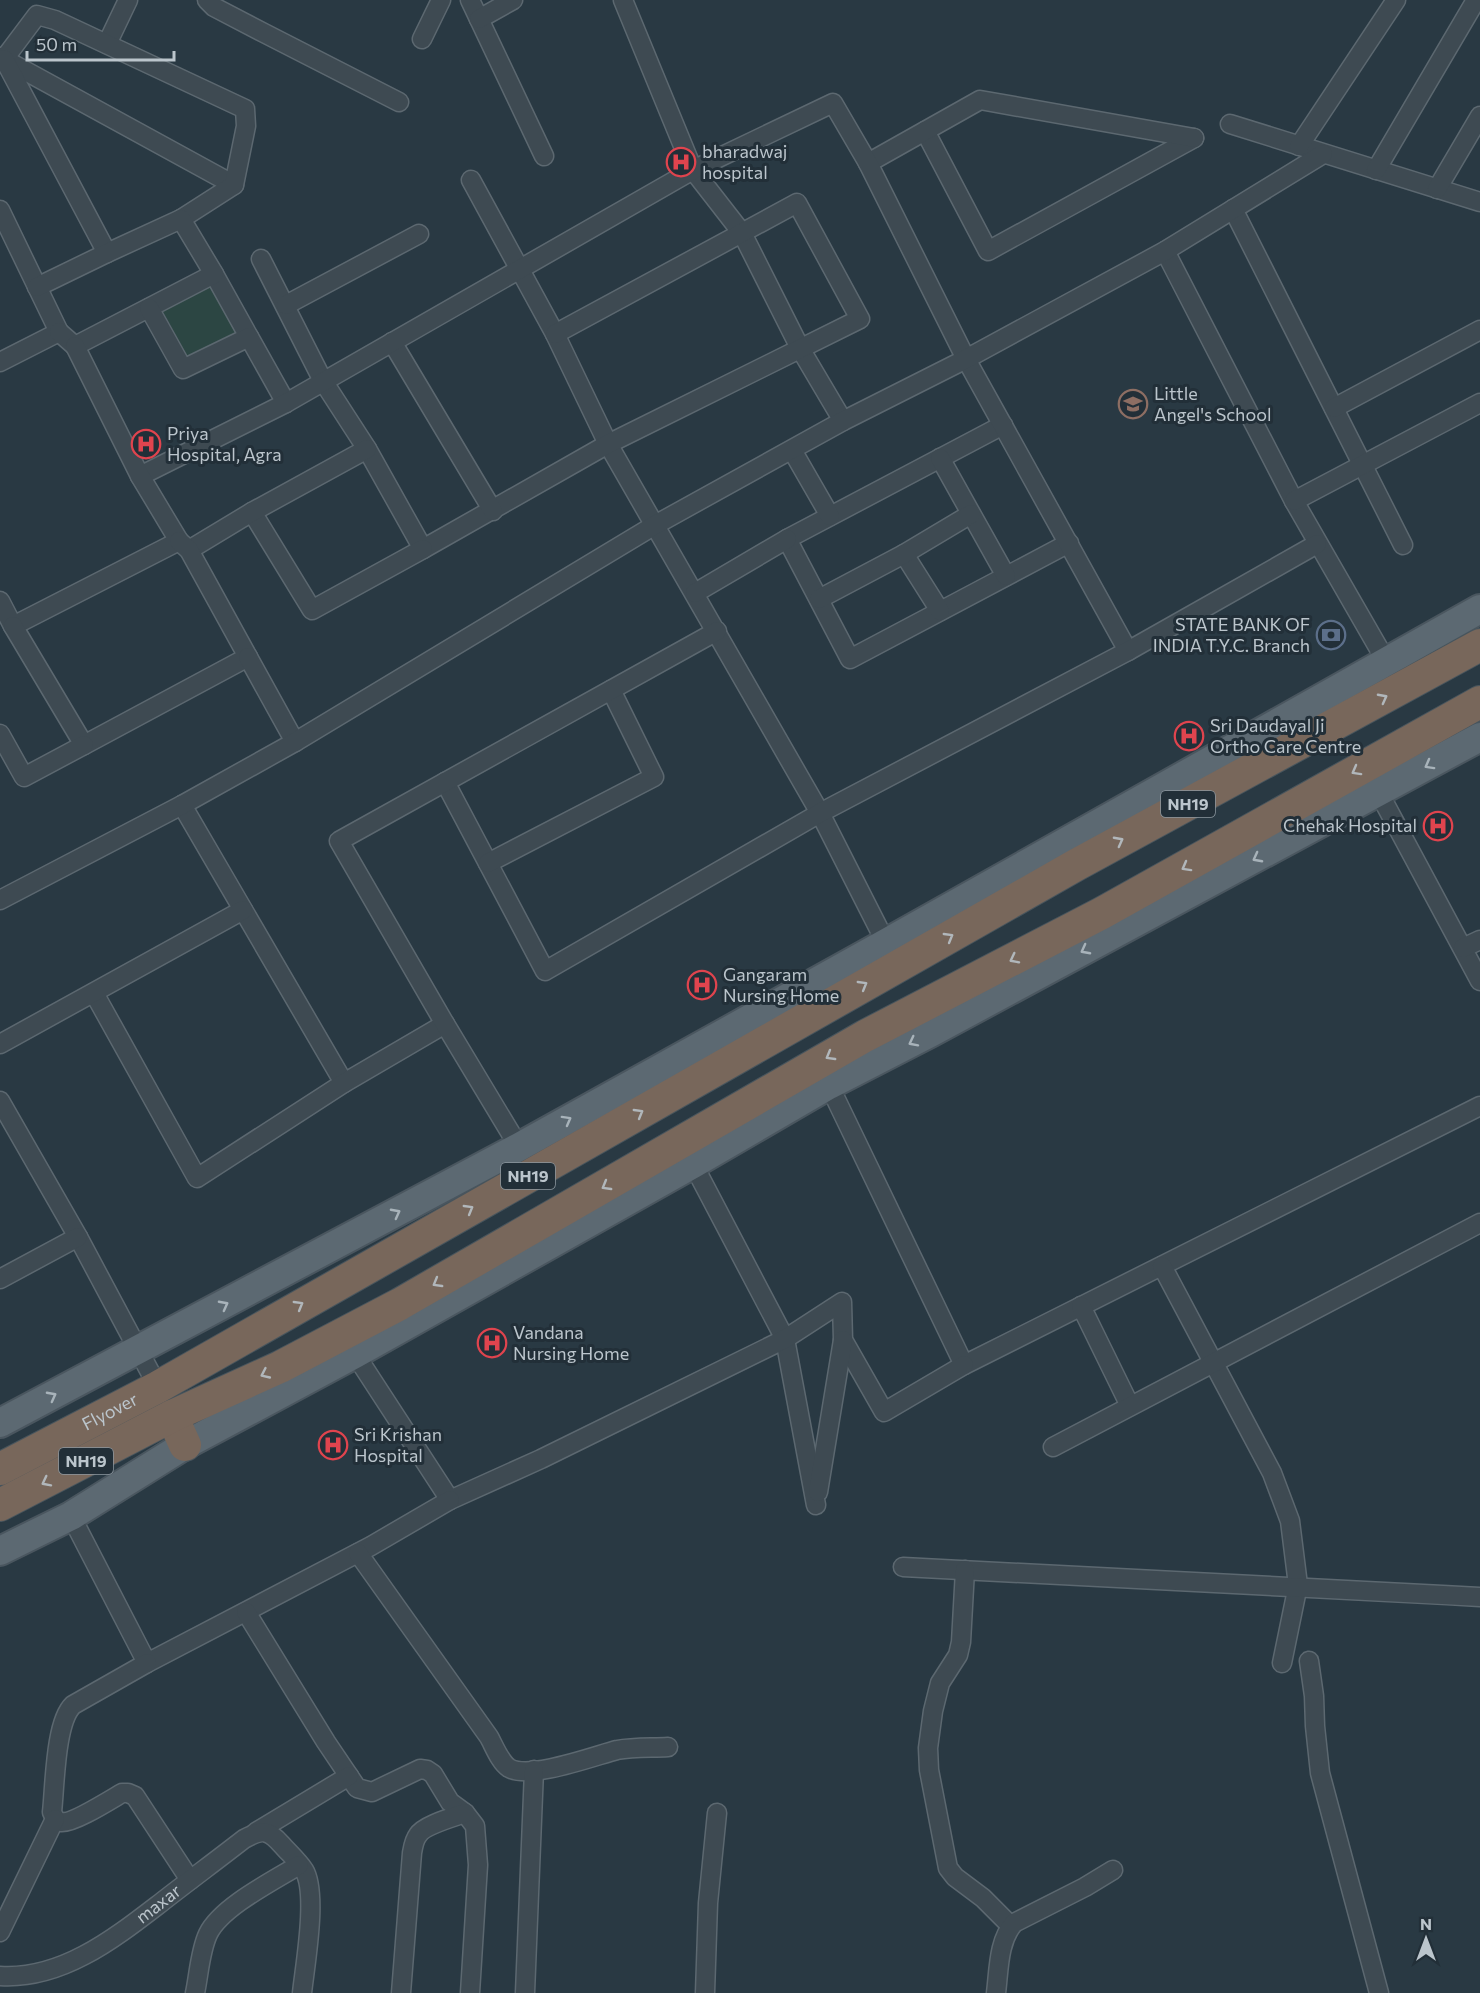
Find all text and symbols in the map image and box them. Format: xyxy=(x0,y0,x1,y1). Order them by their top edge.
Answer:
scale bar xyxy=(27,24,174,62)
text: 50 m xyxy=(36,33,77,55)
place label: bharadwaj hospital xyxy=(702,140,787,183)
hospital icon: bharadwaj hospital xyxy=(665,146,697,178)
place label: Little Angel's School xyxy=(1154,382,1272,425)
school or university icon: Little Angel's School xyxy=(1117,388,1149,420)
place label: Priya Hospital, Agra xyxy=(167,422,282,465)
hospital icon: Priya Hospital, Agra xyxy=(130,428,162,460)
place label: STATE BANK OF INDIA T.Y.C. Branch xyxy=(1153,613,1310,656)
bank icon: STATE BANK OF INDIA T.Y.C. Branch xyxy=(1315,619,1347,651)
one-way arrow xyxy=(1377,694,1387,705)
place label: Sri Daudayal Ji Ortho Care Centre xyxy=(1210,714,1361,757)
hospital icon: Sri Daudayal Ji Ortho Care Centre xyxy=(1173,720,1205,752)
one-way arrow xyxy=(1425,758,1435,769)
one-way arrow xyxy=(1351,764,1362,775)
road number: NH19 xyxy=(1161,791,1215,817)
hospital icon: Chehak Hospital xyxy=(1422,810,1454,842)
place label: Chehak Hospital xyxy=(1283,814,1417,836)
one-way arrow xyxy=(1113,837,1123,848)
one-way arrow xyxy=(1253,851,1263,862)
one-way arrow xyxy=(1181,859,1192,871)
one-way arrow xyxy=(943,932,953,944)
one-way arrow xyxy=(1081,943,1091,954)
one-way arrow xyxy=(1009,952,1020,963)
place label: Gangaram Nursing Home xyxy=(723,963,839,1006)
hospital icon: Gangaram Nursing Home xyxy=(686,969,718,1001)
one-way arrow xyxy=(857,981,867,993)
one-way arrow xyxy=(908,1034,919,1046)
one-way arrow xyxy=(826,1049,836,1061)
one-way arrow xyxy=(633,1108,643,1120)
one-way arrow xyxy=(561,1116,571,1127)
road number: NH19 xyxy=(501,1163,555,1189)
one-way arrow xyxy=(602,1178,612,1190)
one-way arrow xyxy=(463,1205,473,1216)
one-way arrow xyxy=(390,1209,400,1220)
one-way arrow xyxy=(433,1275,443,1287)
one-way arrow xyxy=(218,1301,228,1312)
one-way arrow xyxy=(293,1301,304,1312)
place label: Vandana Nursing Home xyxy=(513,1321,629,1364)
hospital icon: Vandana Nursing Home xyxy=(476,1327,508,1359)
one-way arrow xyxy=(260,1366,271,1378)
street label: Flyover xyxy=(78,1387,141,1435)
one-way arrow xyxy=(46,1392,56,1403)
place label: Sri Krishan Hospital xyxy=(354,1423,442,1466)
hospital icon: Sri Krishan Hospital xyxy=(317,1429,349,1461)
road number: NH19 xyxy=(59,1448,113,1474)
one-way arrow xyxy=(41,1475,52,1486)
street label: maxar xyxy=(131,1879,185,1928)
north arrow xyxy=(1396,1909,1456,1969)
text: N xyxy=(1420,1914,1432,1933)

